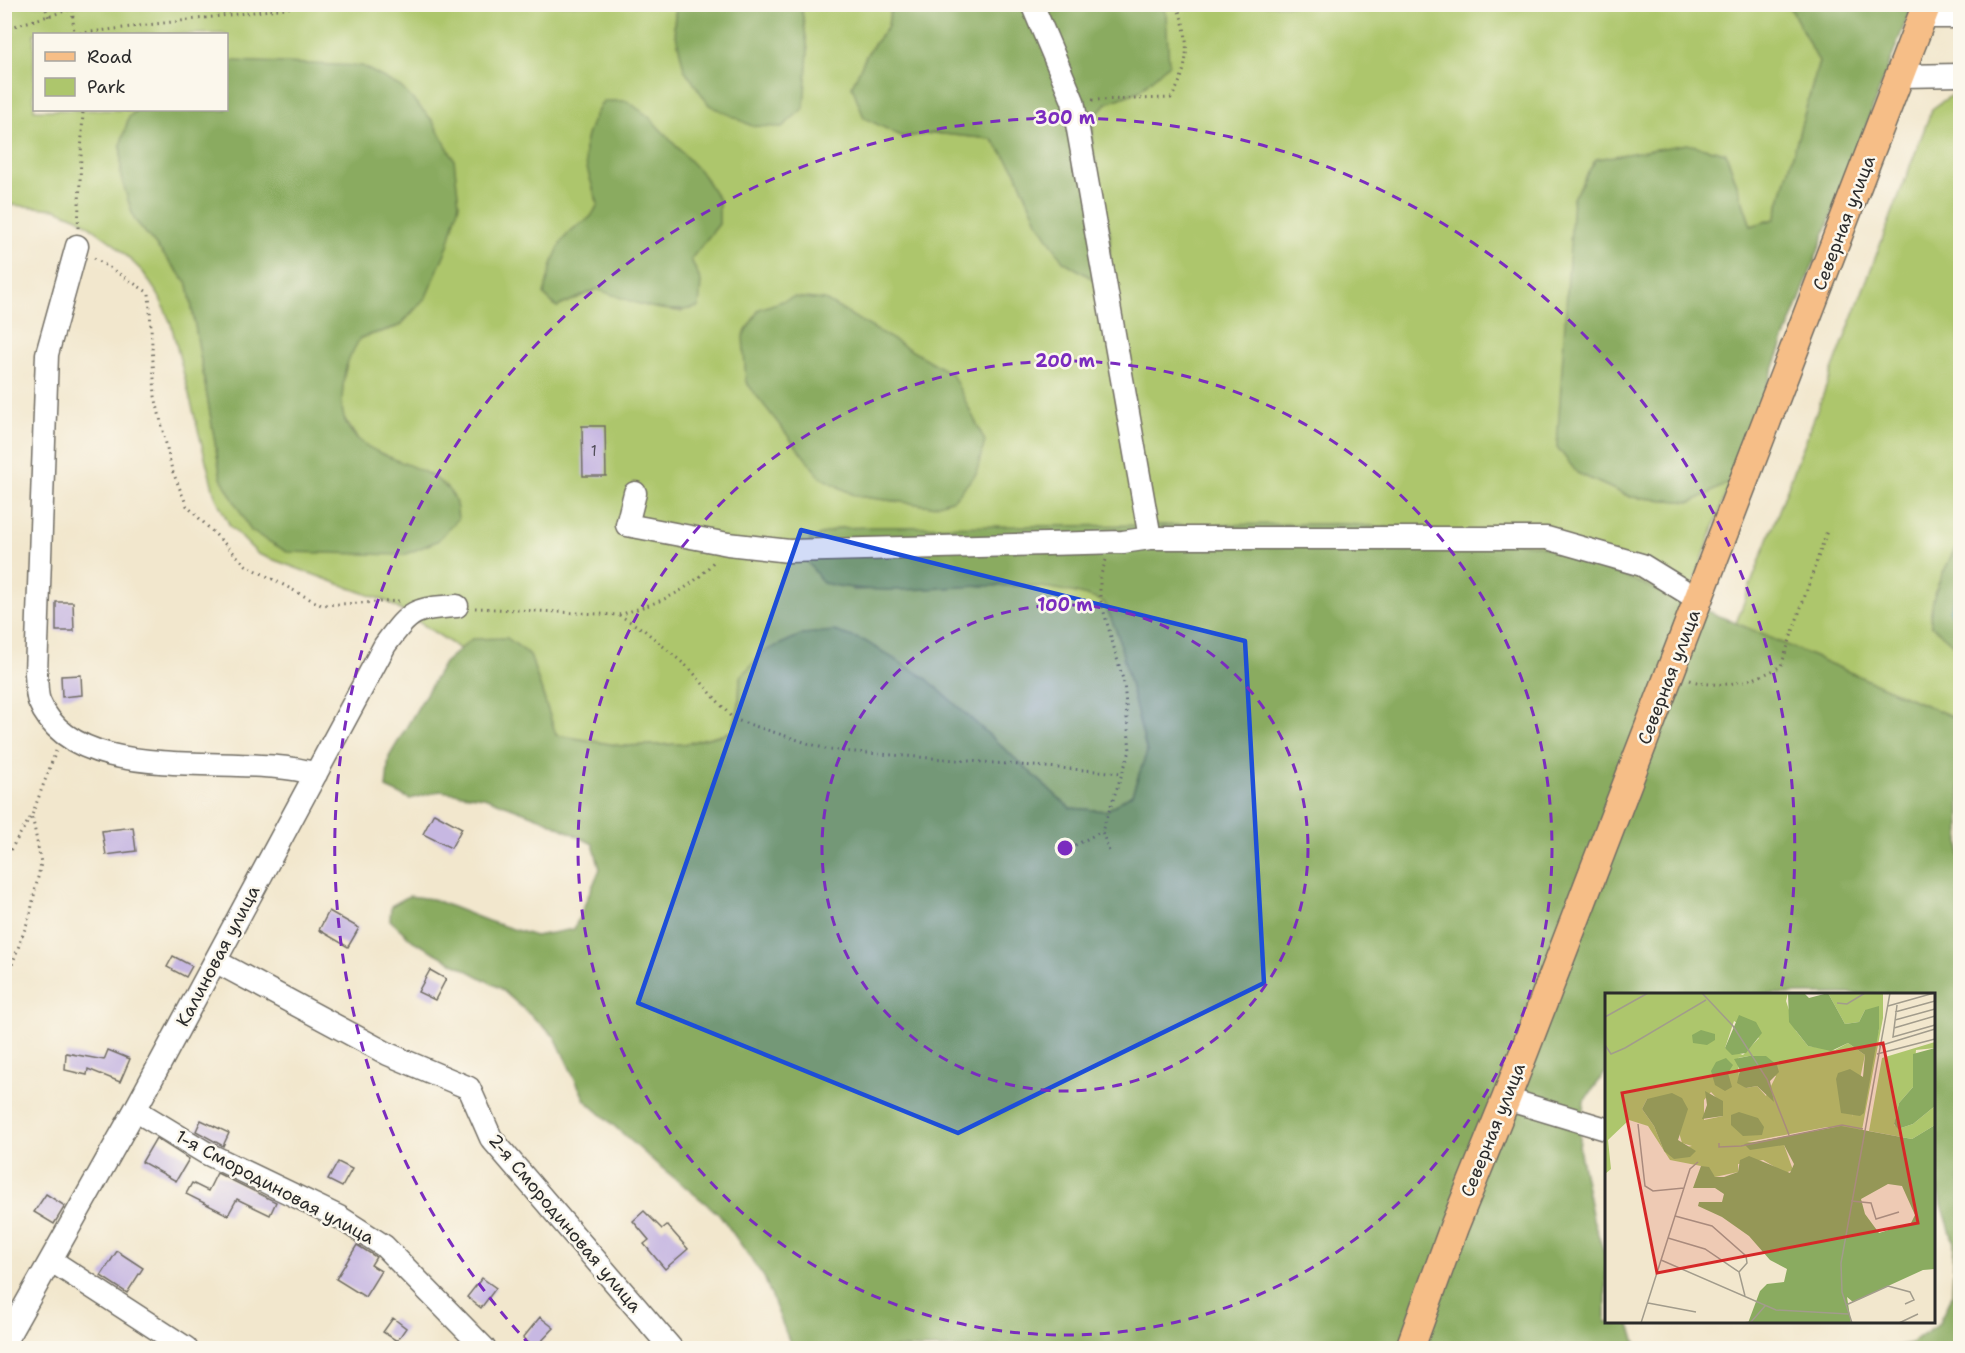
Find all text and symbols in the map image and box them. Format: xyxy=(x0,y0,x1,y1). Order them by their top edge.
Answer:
legend xyxy=(33,33,228,111)
text: Road xyxy=(87,45,132,69)
text: Park xyxy=(87,75,126,99)
text: 300 m xyxy=(1035,106,1096,130)
street label: Северная улица xyxy=(1807,152,1881,294)
text: 200 m xyxy=(1035,349,1096,373)
house number: 1 xyxy=(591,441,597,461)
text: 100 m xyxy=(1037,593,1093,617)
street label: Северная улица xyxy=(1632,606,1706,748)
centre of rings xyxy=(1055,838,1075,858)
street label: Калиновая улица xyxy=(171,881,265,1031)
inset map xyxy=(1605,993,1935,1323)
street label: Северная улица xyxy=(1455,1059,1531,1201)
street label: 1-я Смородиновая улица xyxy=(171,1124,379,1250)
street label: 2-я Смородиновая улица xyxy=(483,1129,647,1317)

